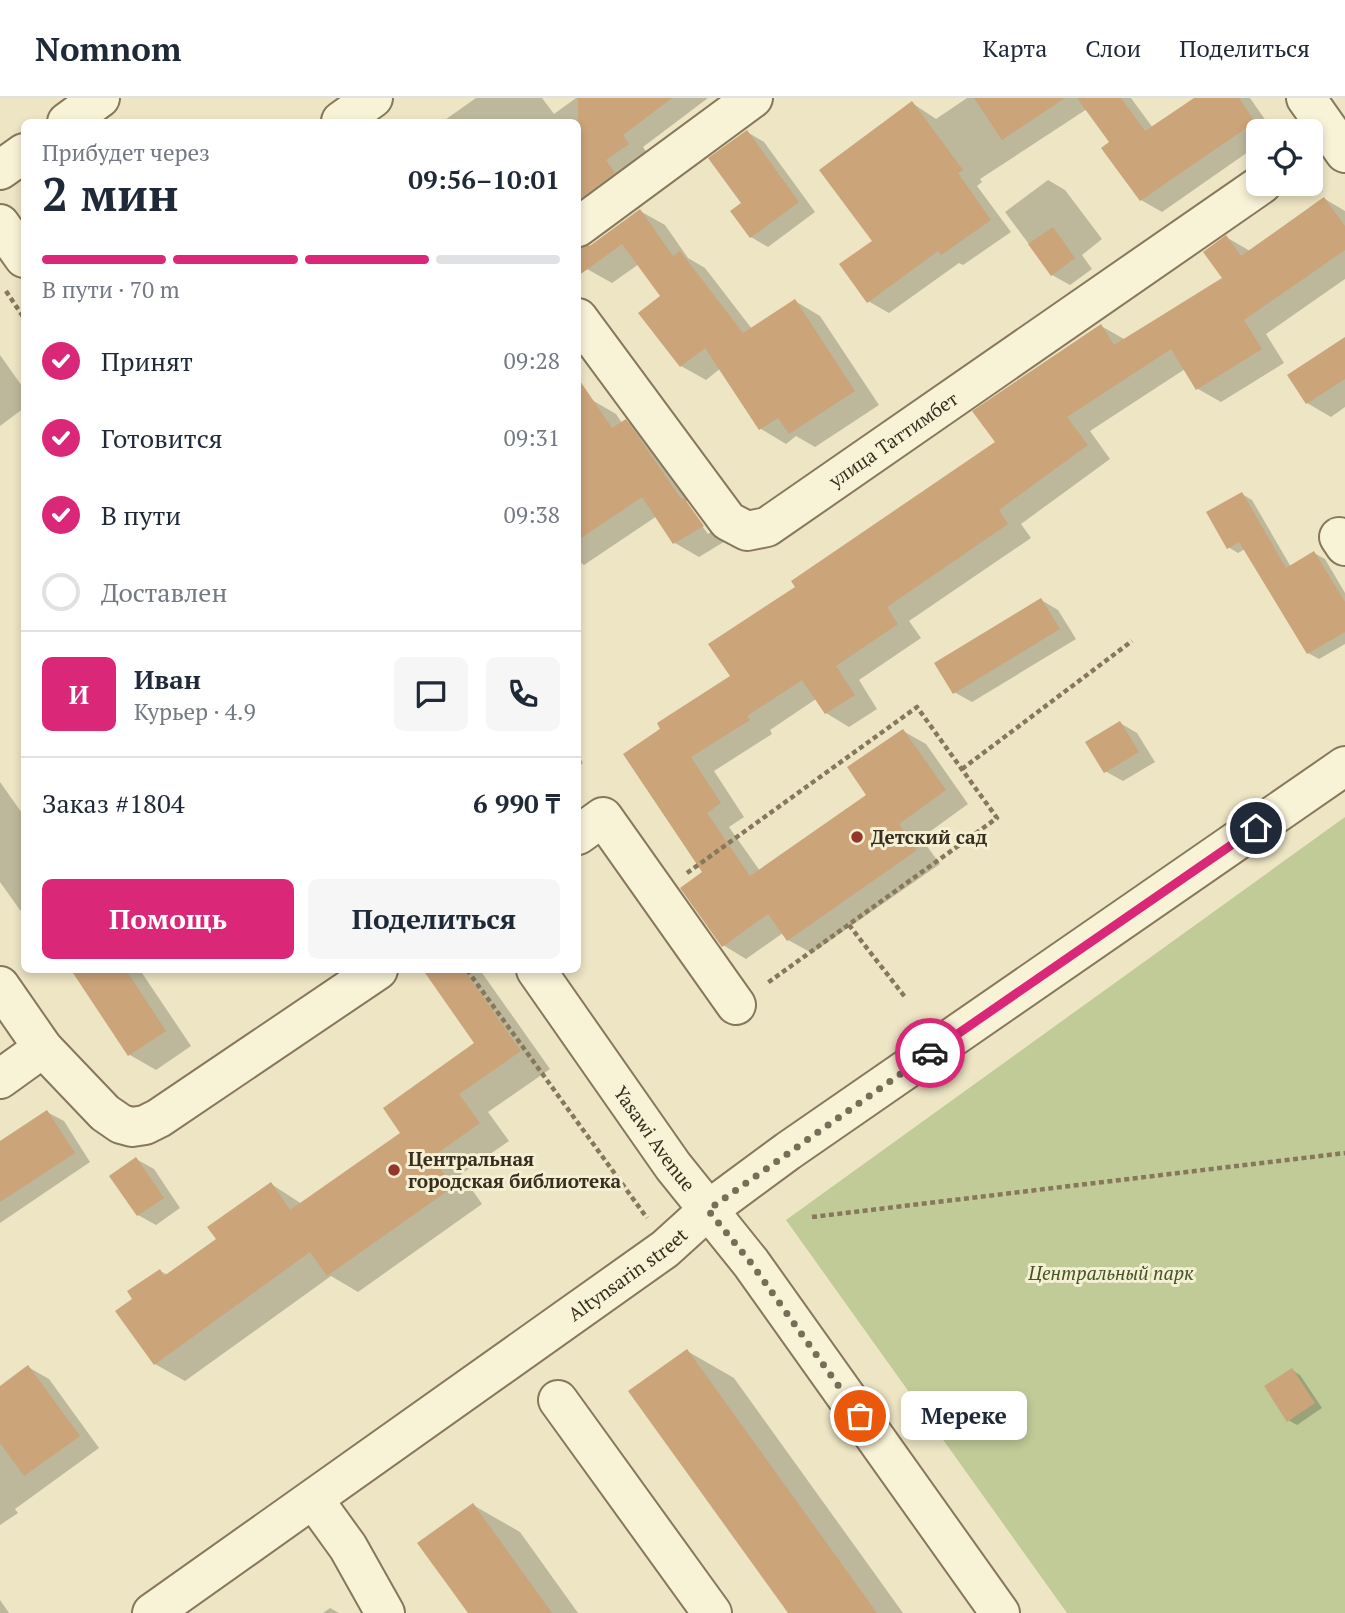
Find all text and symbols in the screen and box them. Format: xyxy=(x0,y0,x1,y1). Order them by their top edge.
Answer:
text: Nomnom xyxy=(35,27,181,70)
text: Карта xyxy=(982,32,1047,64)
text: Слои xyxy=(1085,32,1141,64)
text: Поделиться xyxy=(1179,32,1310,64)
map controls xyxy=(1246,119,1323,196)
button: locate xyxy=(1246,119,1323,196)
text: Прибудет через xyxy=(42,137,210,168)
text: 09:56–10:01 xyxy=(408,162,560,196)
text: 2 мин xyxy=(42,163,179,224)
text: В пути · 70 m xyxy=(42,274,180,305)
icon: check xyxy=(42,342,80,380)
text: Принят xyxy=(101,344,193,378)
text: 09:28 xyxy=(503,345,560,376)
street label: улица Таттимбет xyxy=(823,386,963,493)
icon: check xyxy=(42,419,80,457)
text: Готовится xyxy=(101,421,223,455)
text: 09:31 xyxy=(503,422,560,453)
icon: check xyxy=(42,496,80,534)
text: В пути xyxy=(101,498,181,532)
text: 09:38 xyxy=(503,499,560,530)
text: Доставлен xyxy=(101,575,227,609)
button: chat xyxy=(394,657,468,731)
button: phone xyxy=(486,657,560,731)
text: Иван xyxy=(134,662,201,696)
text: И xyxy=(69,677,89,711)
text: Курьер · 4.9 xyxy=(134,696,256,727)
text: Заказ #1804 xyxy=(42,786,185,820)
text: 6 990 ₸ xyxy=(473,786,560,820)
pin xyxy=(1226,798,1286,858)
icon: home xyxy=(1237,809,1275,847)
place label: Детский сад xyxy=(871,824,988,849)
marker: Детский сад xyxy=(849,829,865,845)
button: Помощь xyxy=(42,879,294,959)
button: Поделиться xyxy=(308,879,560,959)
courier xyxy=(895,1018,965,1088)
icon: car xyxy=(911,1034,949,1072)
street label: Yasawi Avenue xyxy=(609,1080,701,1196)
place label: Центральная городская библиотека xyxy=(408,1146,621,1193)
marker: Центральная городская библиотека xyxy=(386,1162,402,1178)
street label: Altynsarin street xyxy=(563,1222,692,1326)
park label: Центральный парк xyxy=(1027,1260,1194,1285)
pin xyxy=(830,1386,890,1446)
callout: Мереке xyxy=(902,1392,1028,1440)
icon: bag xyxy=(841,1397,879,1435)
text: Мереке xyxy=(921,1400,1007,1431)

